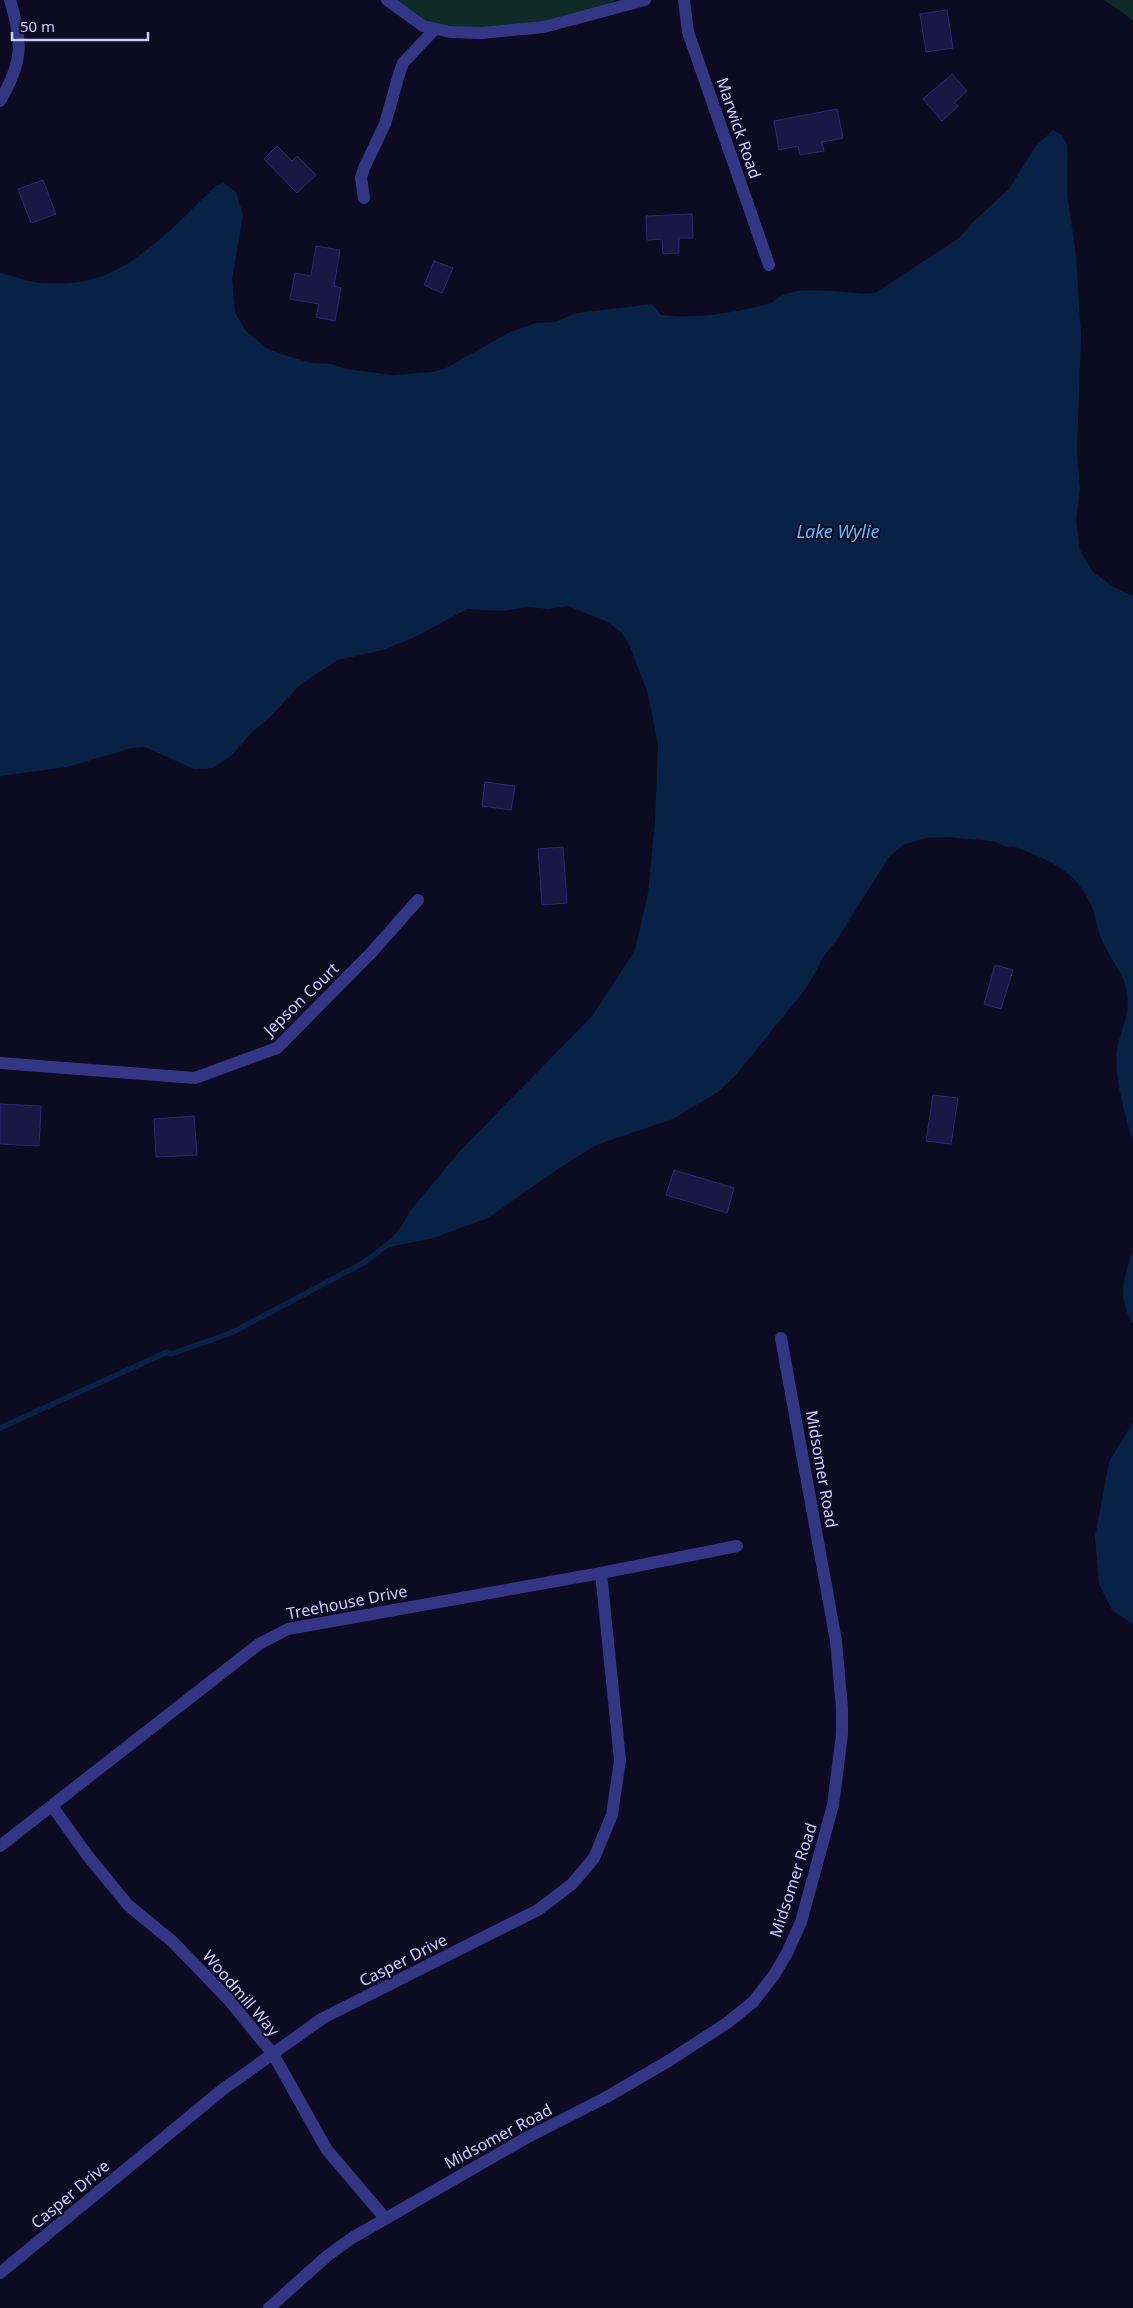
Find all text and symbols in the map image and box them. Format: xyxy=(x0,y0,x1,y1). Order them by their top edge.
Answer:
scale bar xyxy=(12,10,149,42)
text: 50 m xyxy=(20,16,55,36)
street label: Marwick Road xyxy=(711,74,767,182)
water label: Lake Wylie xyxy=(796,519,880,543)
street label: Jepson Court xyxy=(257,957,344,1042)
street label: Midsomer Road xyxy=(801,1408,843,1530)
street label: Treehouse Drive xyxy=(285,1580,409,1624)
street label: Midsomer Road xyxy=(764,1820,822,1940)
street label: Casper Drive xyxy=(355,1928,451,1992)
street label: Woodmill Way xyxy=(198,1945,285,2041)
street label: Midsomer Road xyxy=(440,2098,556,2174)
street label: Casper Drive xyxy=(26,2155,114,2233)

